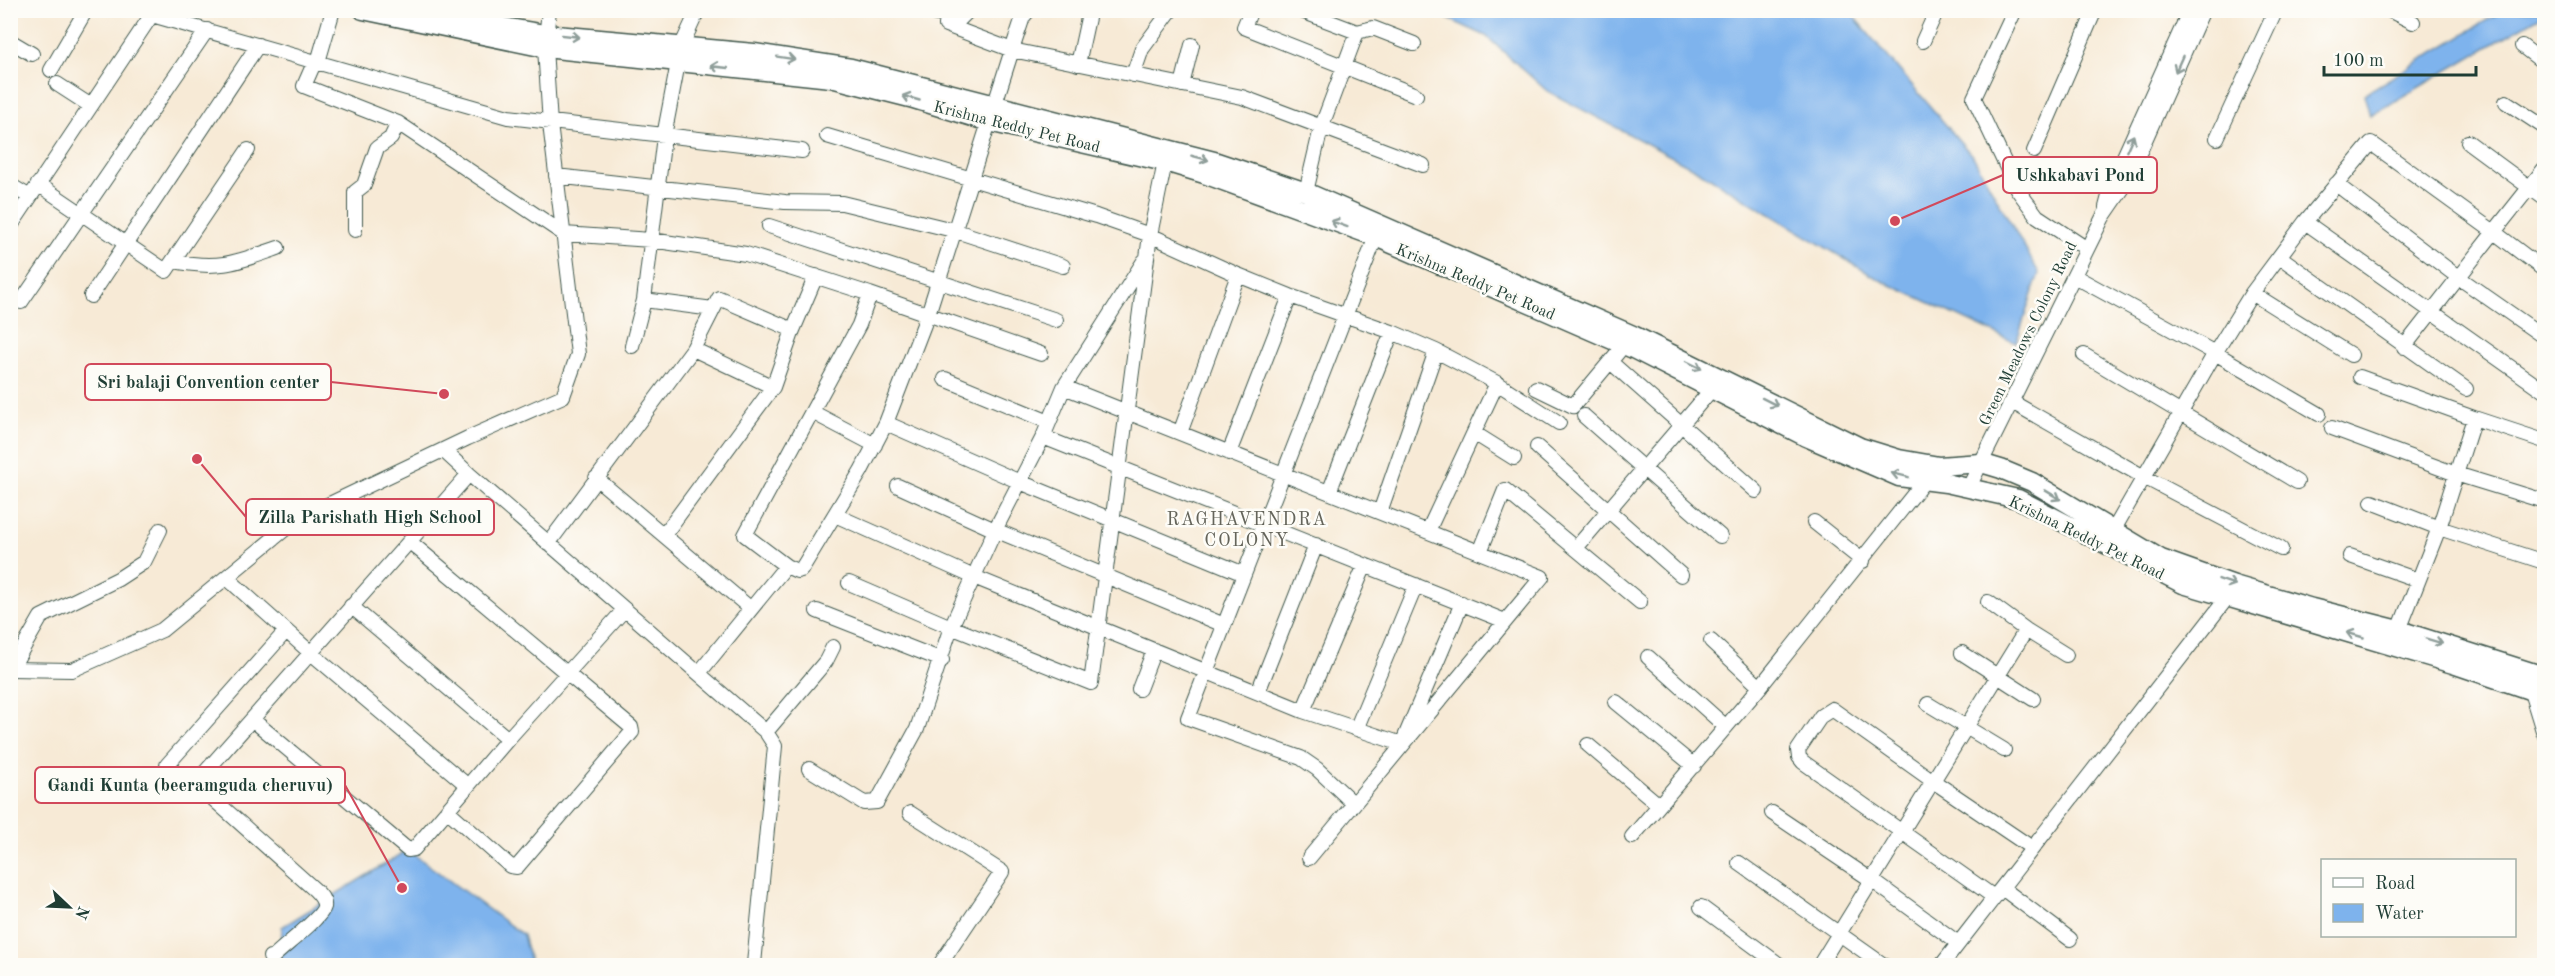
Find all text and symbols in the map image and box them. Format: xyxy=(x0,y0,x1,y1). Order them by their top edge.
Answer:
one-way arrow xyxy=(561,31,581,42)
scale bar xyxy=(2324,39,2476,77)
text: 100 m xyxy=(2333,52,2384,70)
one-way arrow xyxy=(776,53,795,64)
one-way arrow xyxy=(2173,54,2185,72)
one-way arrow xyxy=(710,61,729,72)
one-way arrow xyxy=(902,92,921,103)
street label: Krishna Reddy Pet Road xyxy=(931,99,1102,156)
one-way arrow xyxy=(2125,134,2136,152)
one-way arrow xyxy=(1190,152,1209,164)
callout: Ushkabavi Pond xyxy=(2003,157,2157,193)
text: Ushkabavi Pond xyxy=(2015,167,2145,185)
one-way arrow xyxy=(1330,217,1349,228)
street label: Green Meadows Colony Road xyxy=(1977,239,2080,428)
street label: Krishna Reddy Pet Road xyxy=(1393,242,1557,324)
one-way arrow xyxy=(1685,359,1703,371)
callout: Sri balaji Convention center xyxy=(85,364,331,400)
text: Sri balaji Convention center xyxy=(97,374,319,392)
one-way arrow xyxy=(1760,397,1778,409)
one-way arrow xyxy=(1891,469,1910,481)
one-way arrow xyxy=(2044,489,2061,501)
street label: Krishna Reddy Pet Road xyxy=(2006,494,2167,584)
callout: Zilla Parishath High School xyxy=(246,499,494,535)
text: Zilla Parishath High School xyxy=(258,509,482,527)
district label: RAGHAVENDRA COLONY xyxy=(1166,511,1328,550)
one-way arrow xyxy=(2217,578,2236,589)
one-way arrow xyxy=(2346,629,2365,640)
one-way arrow xyxy=(2424,636,2443,647)
callout: Gandi Kunta (beeramguda cheruvu) xyxy=(35,767,345,803)
text: Gandi Kunta (beeramguda cheruvu) xyxy=(47,777,333,795)
legend xyxy=(2321,859,2516,937)
text: Road xyxy=(2375,875,2415,893)
north arrow xyxy=(39,877,99,937)
text: N xyxy=(71,903,91,922)
text: Water xyxy=(2375,905,2424,923)

